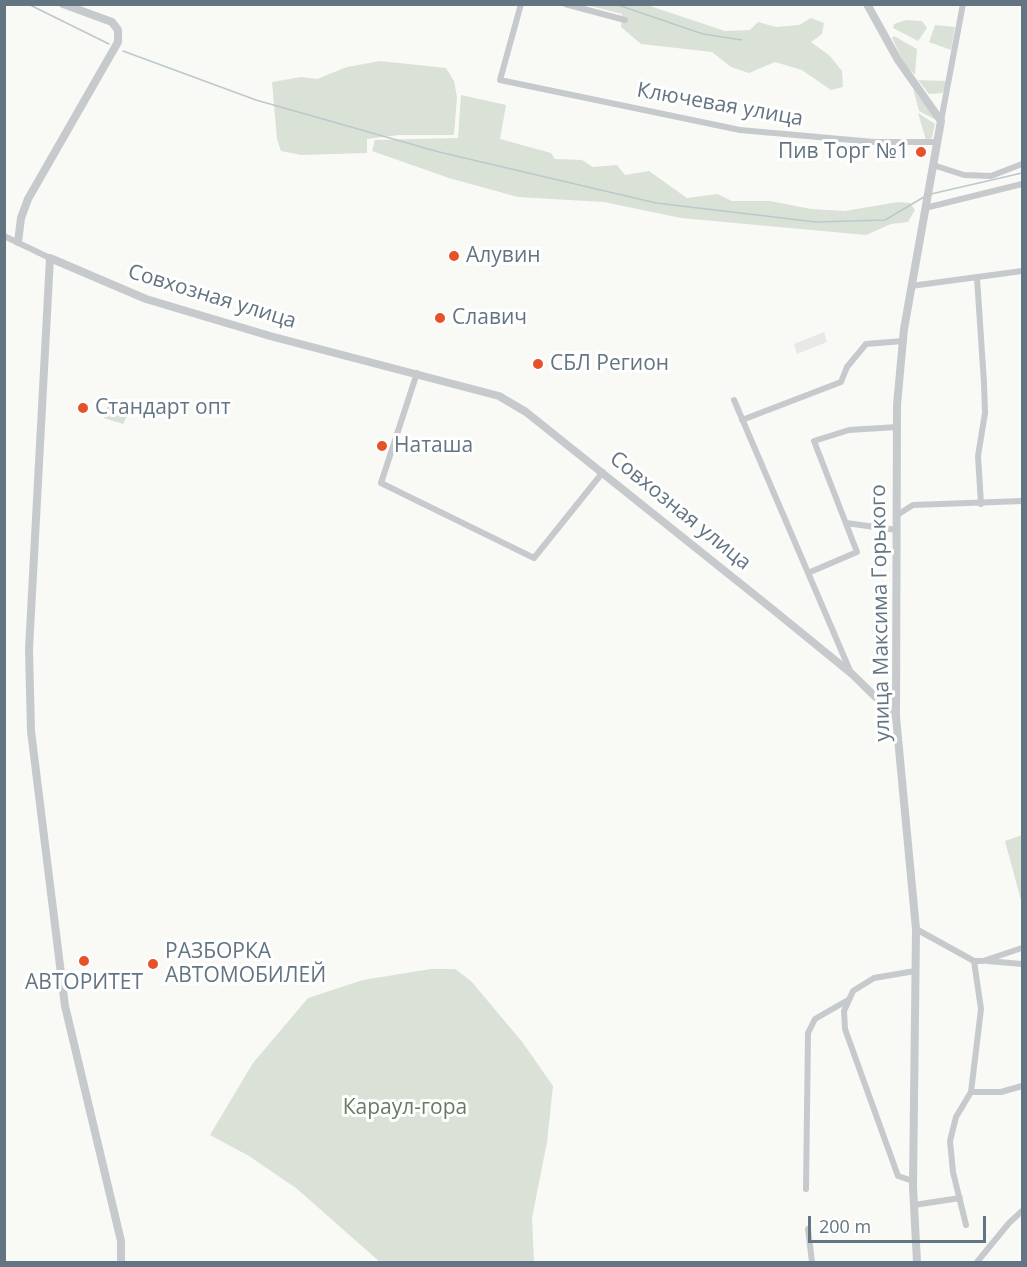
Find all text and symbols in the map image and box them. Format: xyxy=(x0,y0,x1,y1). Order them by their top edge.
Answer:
street label: Ключевая улица xyxy=(635,78,805,132)
place label: Пив Торг №1 xyxy=(778,139,909,165)
marker: Пив Торг №1 xyxy=(914,145,928,159)
place label: Алувин xyxy=(466,243,541,269)
marker: Алувин xyxy=(447,249,461,263)
street label: Совхозная улица xyxy=(125,259,299,335)
place label: Славич xyxy=(452,305,527,331)
marker: Славич xyxy=(433,311,447,325)
place label: СБЛ Регион xyxy=(550,351,669,377)
marker: СБЛ Регион xyxy=(531,357,545,371)
place label: Стандарт опт xyxy=(95,395,231,421)
marker: Стандарт опт xyxy=(76,401,90,415)
place label: Наташа xyxy=(394,433,473,459)
marker: Наташа xyxy=(375,439,389,453)
street label: Совхозная улица xyxy=(604,446,756,576)
street label: улица Максима Горького xyxy=(866,484,896,742)
place label: РАЗБОРКА АВТОМОБИЛЕЙ xyxy=(165,939,326,989)
marker: АВТОРИТЕТ xyxy=(77,954,91,968)
marker: РАЗБОРКА АВТОМОБИЛЕЙ xyxy=(146,957,160,971)
place label: АВТОРИТЕТ xyxy=(25,970,143,996)
park label: Караул-гора xyxy=(343,1095,467,1121)
scale bar xyxy=(811,1204,990,1242)
text: 200 m xyxy=(819,1214,871,1238)

